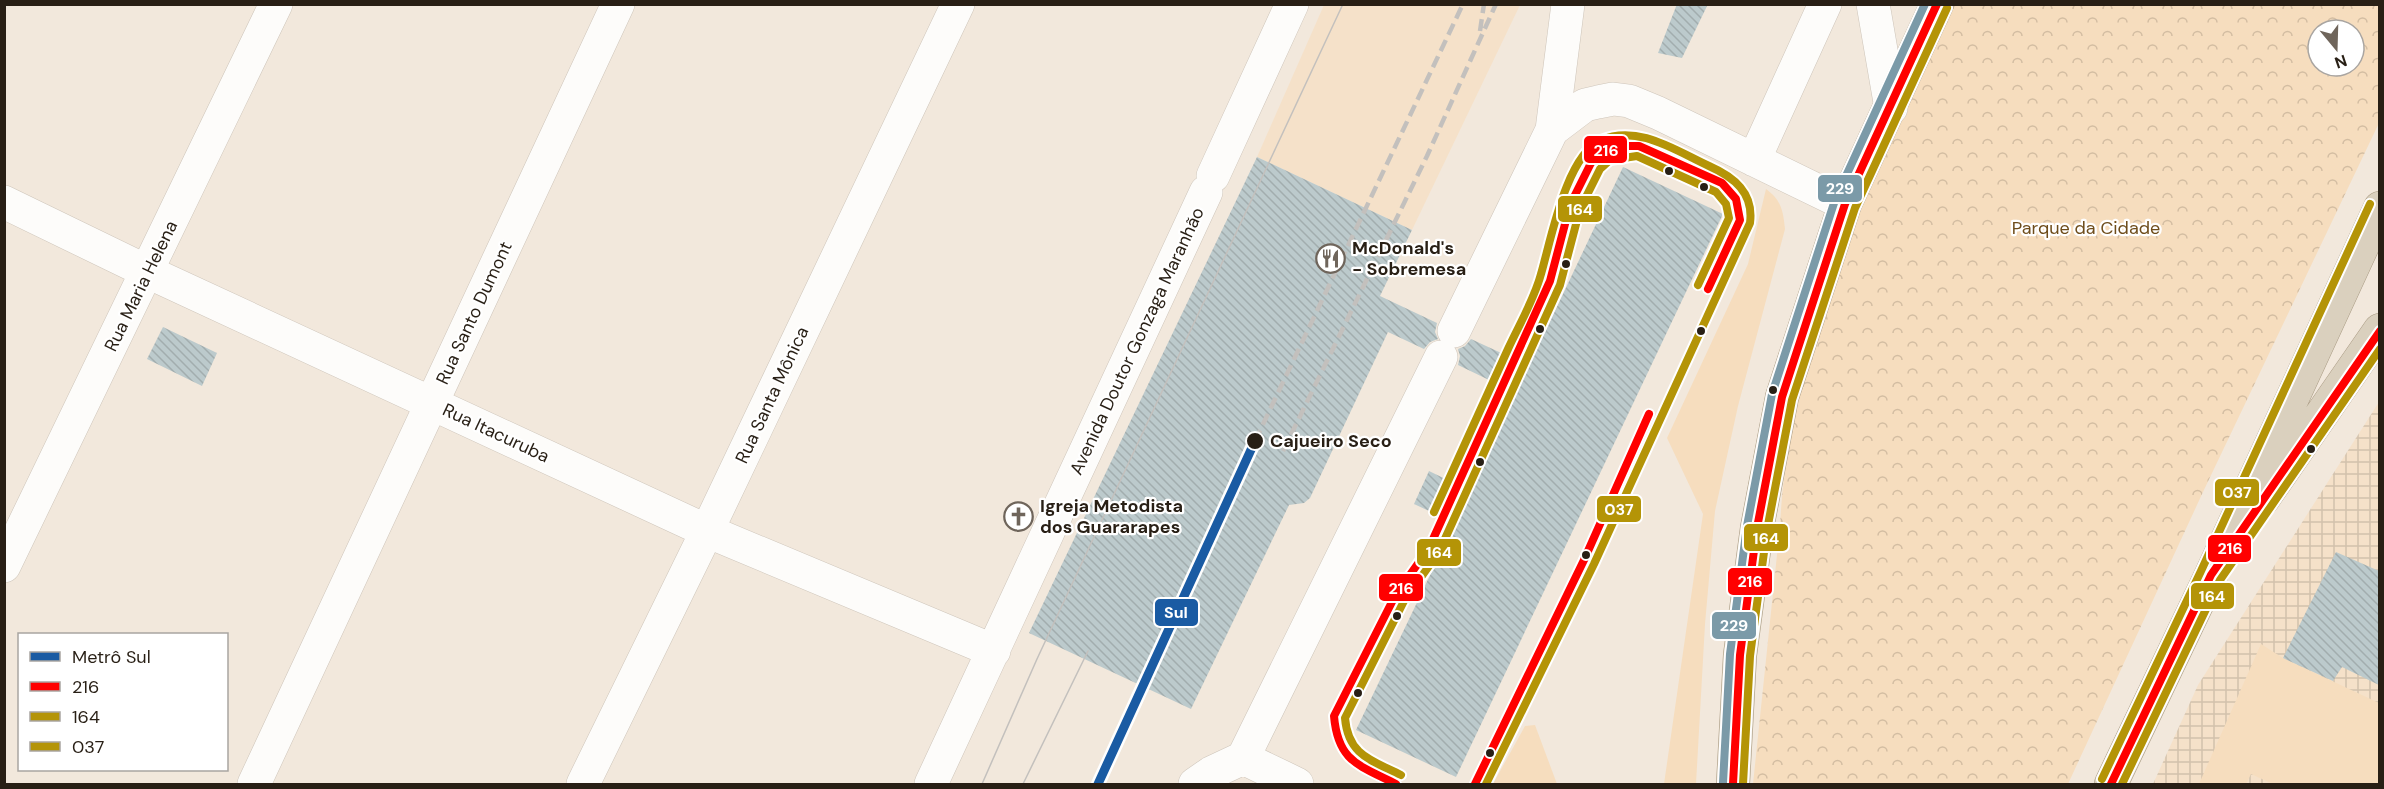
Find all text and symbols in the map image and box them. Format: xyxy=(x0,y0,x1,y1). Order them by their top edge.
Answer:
north arrow xyxy=(2306,18,2366,78)
text: N xyxy=(2332,50,2350,74)
line badge: 216 xyxy=(1583,135,1628,164)
text: 216 xyxy=(1593,140,1619,161)
unlabelled marker xyxy=(1663,165,1675,177)
line badge: 229 xyxy=(1817,174,1863,203)
text: 229 xyxy=(1826,178,1854,199)
unlabelled marker xyxy=(1698,181,1710,193)
line badge: 164 xyxy=(1557,195,1603,223)
text: 164 xyxy=(1567,199,1593,220)
street label: Avenida Doutor Gonzaga Maranhão xyxy=(1064,203,1210,479)
park label: Parque da Cidade xyxy=(2012,216,2160,240)
street label: Rua Maria Helena xyxy=(99,217,183,355)
place label: McDonald's - Sobremesa xyxy=(1352,236,1466,281)
street label: Rua Santo Dumont xyxy=(430,238,518,388)
restaurant icon: McDonald's - Sobremesa xyxy=(1315,242,1347,274)
unlabelled marker xyxy=(1560,258,1572,270)
street label: Rua Santa Mônica xyxy=(730,323,814,467)
unlabelled marker xyxy=(1534,323,1546,335)
unlabelled marker xyxy=(1695,325,1707,337)
unlabelled marker xyxy=(1767,384,1779,396)
street label: Rua Itacuruba xyxy=(439,398,553,468)
place label: Cajueiro Seco xyxy=(1270,429,1392,453)
marker: Cajueiro Seco xyxy=(1245,431,1265,451)
unlabelled marker xyxy=(2305,443,2317,455)
unlabelled marker xyxy=(1474,456,1486,468)
line badge: 037 xyxy=(2214,478,2260,507)
text: 037 xyxy=(2222,482,2252,503)
place label: Igreja Metodista dos Guararapes xyxy=(1040,494,1183,539)
line badge: 037 xyxy=(1596,495,1642,523)
text: 037 xyxy=(1604,499,1634,520)
church icon: Igreja Metodista dos Guararapes xyxy=(1003,500,1035,532)
line badge: 164 xyxy=(1743,523,1789,552)
text: 164 xyxy=(1753,528,1779,549)
line badge: 216 xyxy=(2207,534,2252,563)
line badge: 164 xyxy=(1416,538,1462,567)
text: 216 xyxy=(2217,538,2243,559)
text: 164 xyxy=(1426,542,1452,563)
unlabelled marker xyxy=(1580,549,1592,561)
line badge: 216 xyxy=(1727,567,1773,596)
text: 216 xyxy=(1737,571,1763,592)
line badge: 216 xyxy=(1378,573,1424,602)
text: 216 xyxy=(1388,578,1414,599)
line badge: 164 xyxy=(2190,582,2235,610)
text: 164 xyxy=(2199,586,2225,607)
line badge: Sul xyxy=(1154,598,1199,627)
text: Sul xyxy=(1164,602,1188,623)
unlabelled marker xyxy=(1391,610,1403,622)
line badge: 229 xyxy=(1711,611,1757,640)
text: 229 xyxy=(1720,615,1748,636)
legend xyxy=(18,633,228,771)
text: Metrô Sul xyxy=(72,645,151,669)
text: 216 xyxy=(72,675,99,699)
unlabelled marker xyxy=(1352,687,1364,699)
text: 164 xyxy=(72,705,100,729)
text: 037 xyxy=(72,735,104,759)
unlabelled marker xyxy=(1484,747,1496,759)

